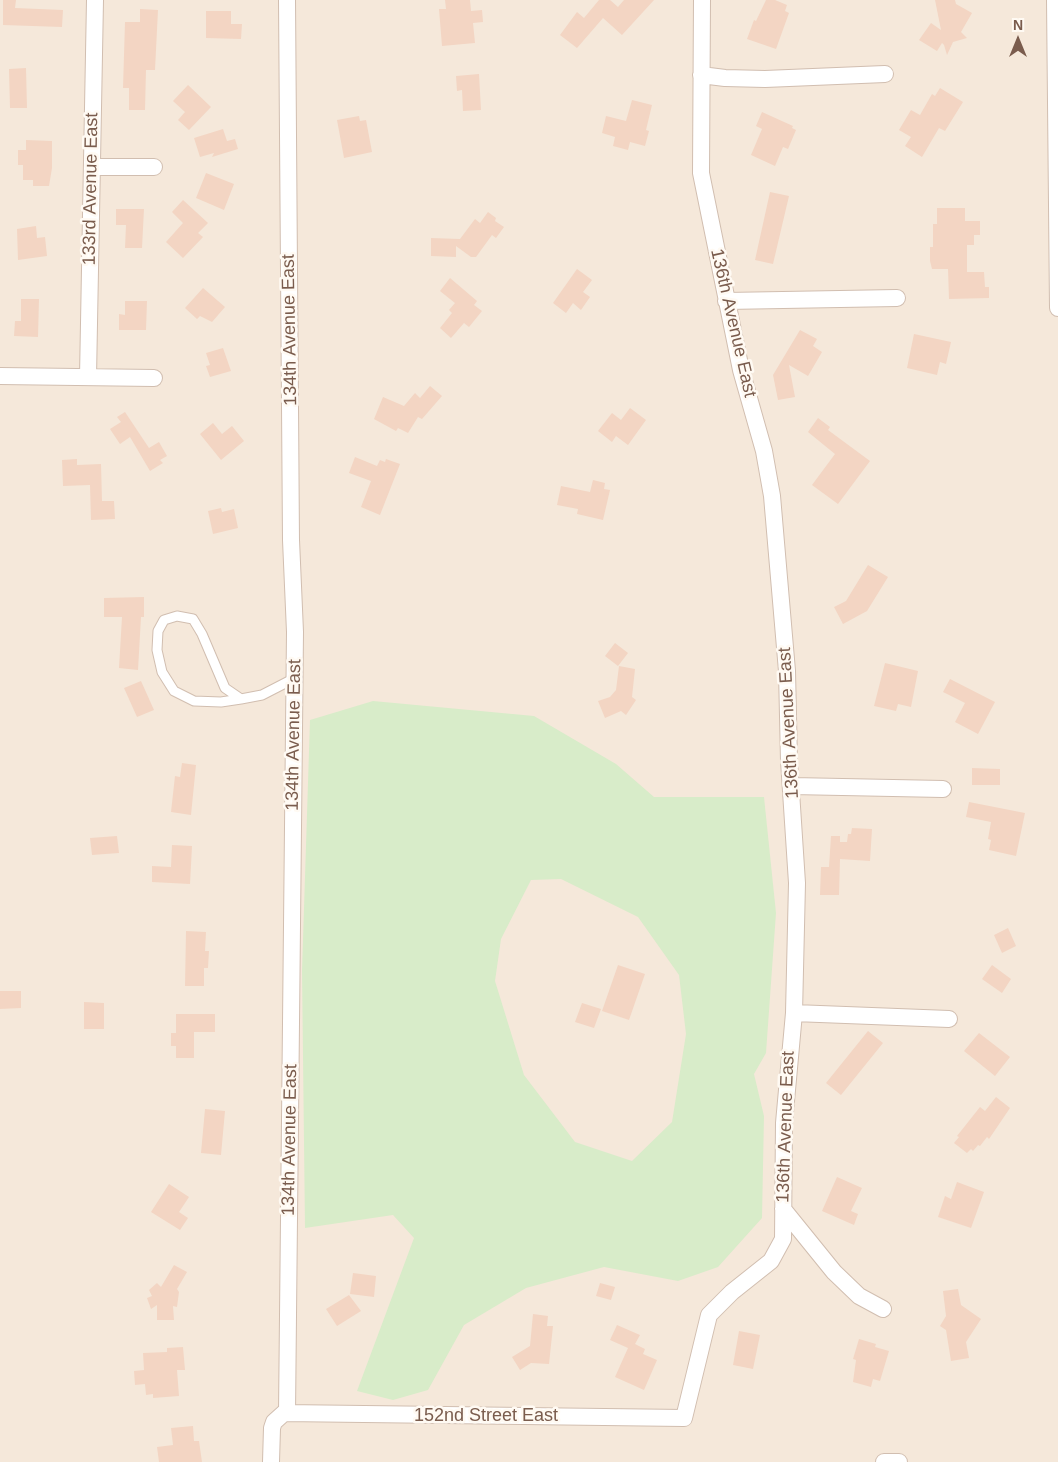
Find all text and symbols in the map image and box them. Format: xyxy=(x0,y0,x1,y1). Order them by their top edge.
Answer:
north arrow xyxy=(993,15,1043,65)
text: N xyxy=(1013,17,1023,33)
street label: 133rd Avenue East xyxy=(79,112,103,266)
street label: 136th Avenue East xyxy=(705,247,761,399)
street label: 134th Avenue East xyxy=(278,254,302,406)
street label: 136th Avenue East xyxy=(774,647,804,799)
street label: 134th Avenue East xyxy=(282,659,306,811)
street label: 136th Avenue East xyxy=(773,1051,799,1203)
street label: 134th Avenue East xyxy=(278,1064,302,1216)
street label: 152nd Street East xyxy=(414,1405,558,1427)

